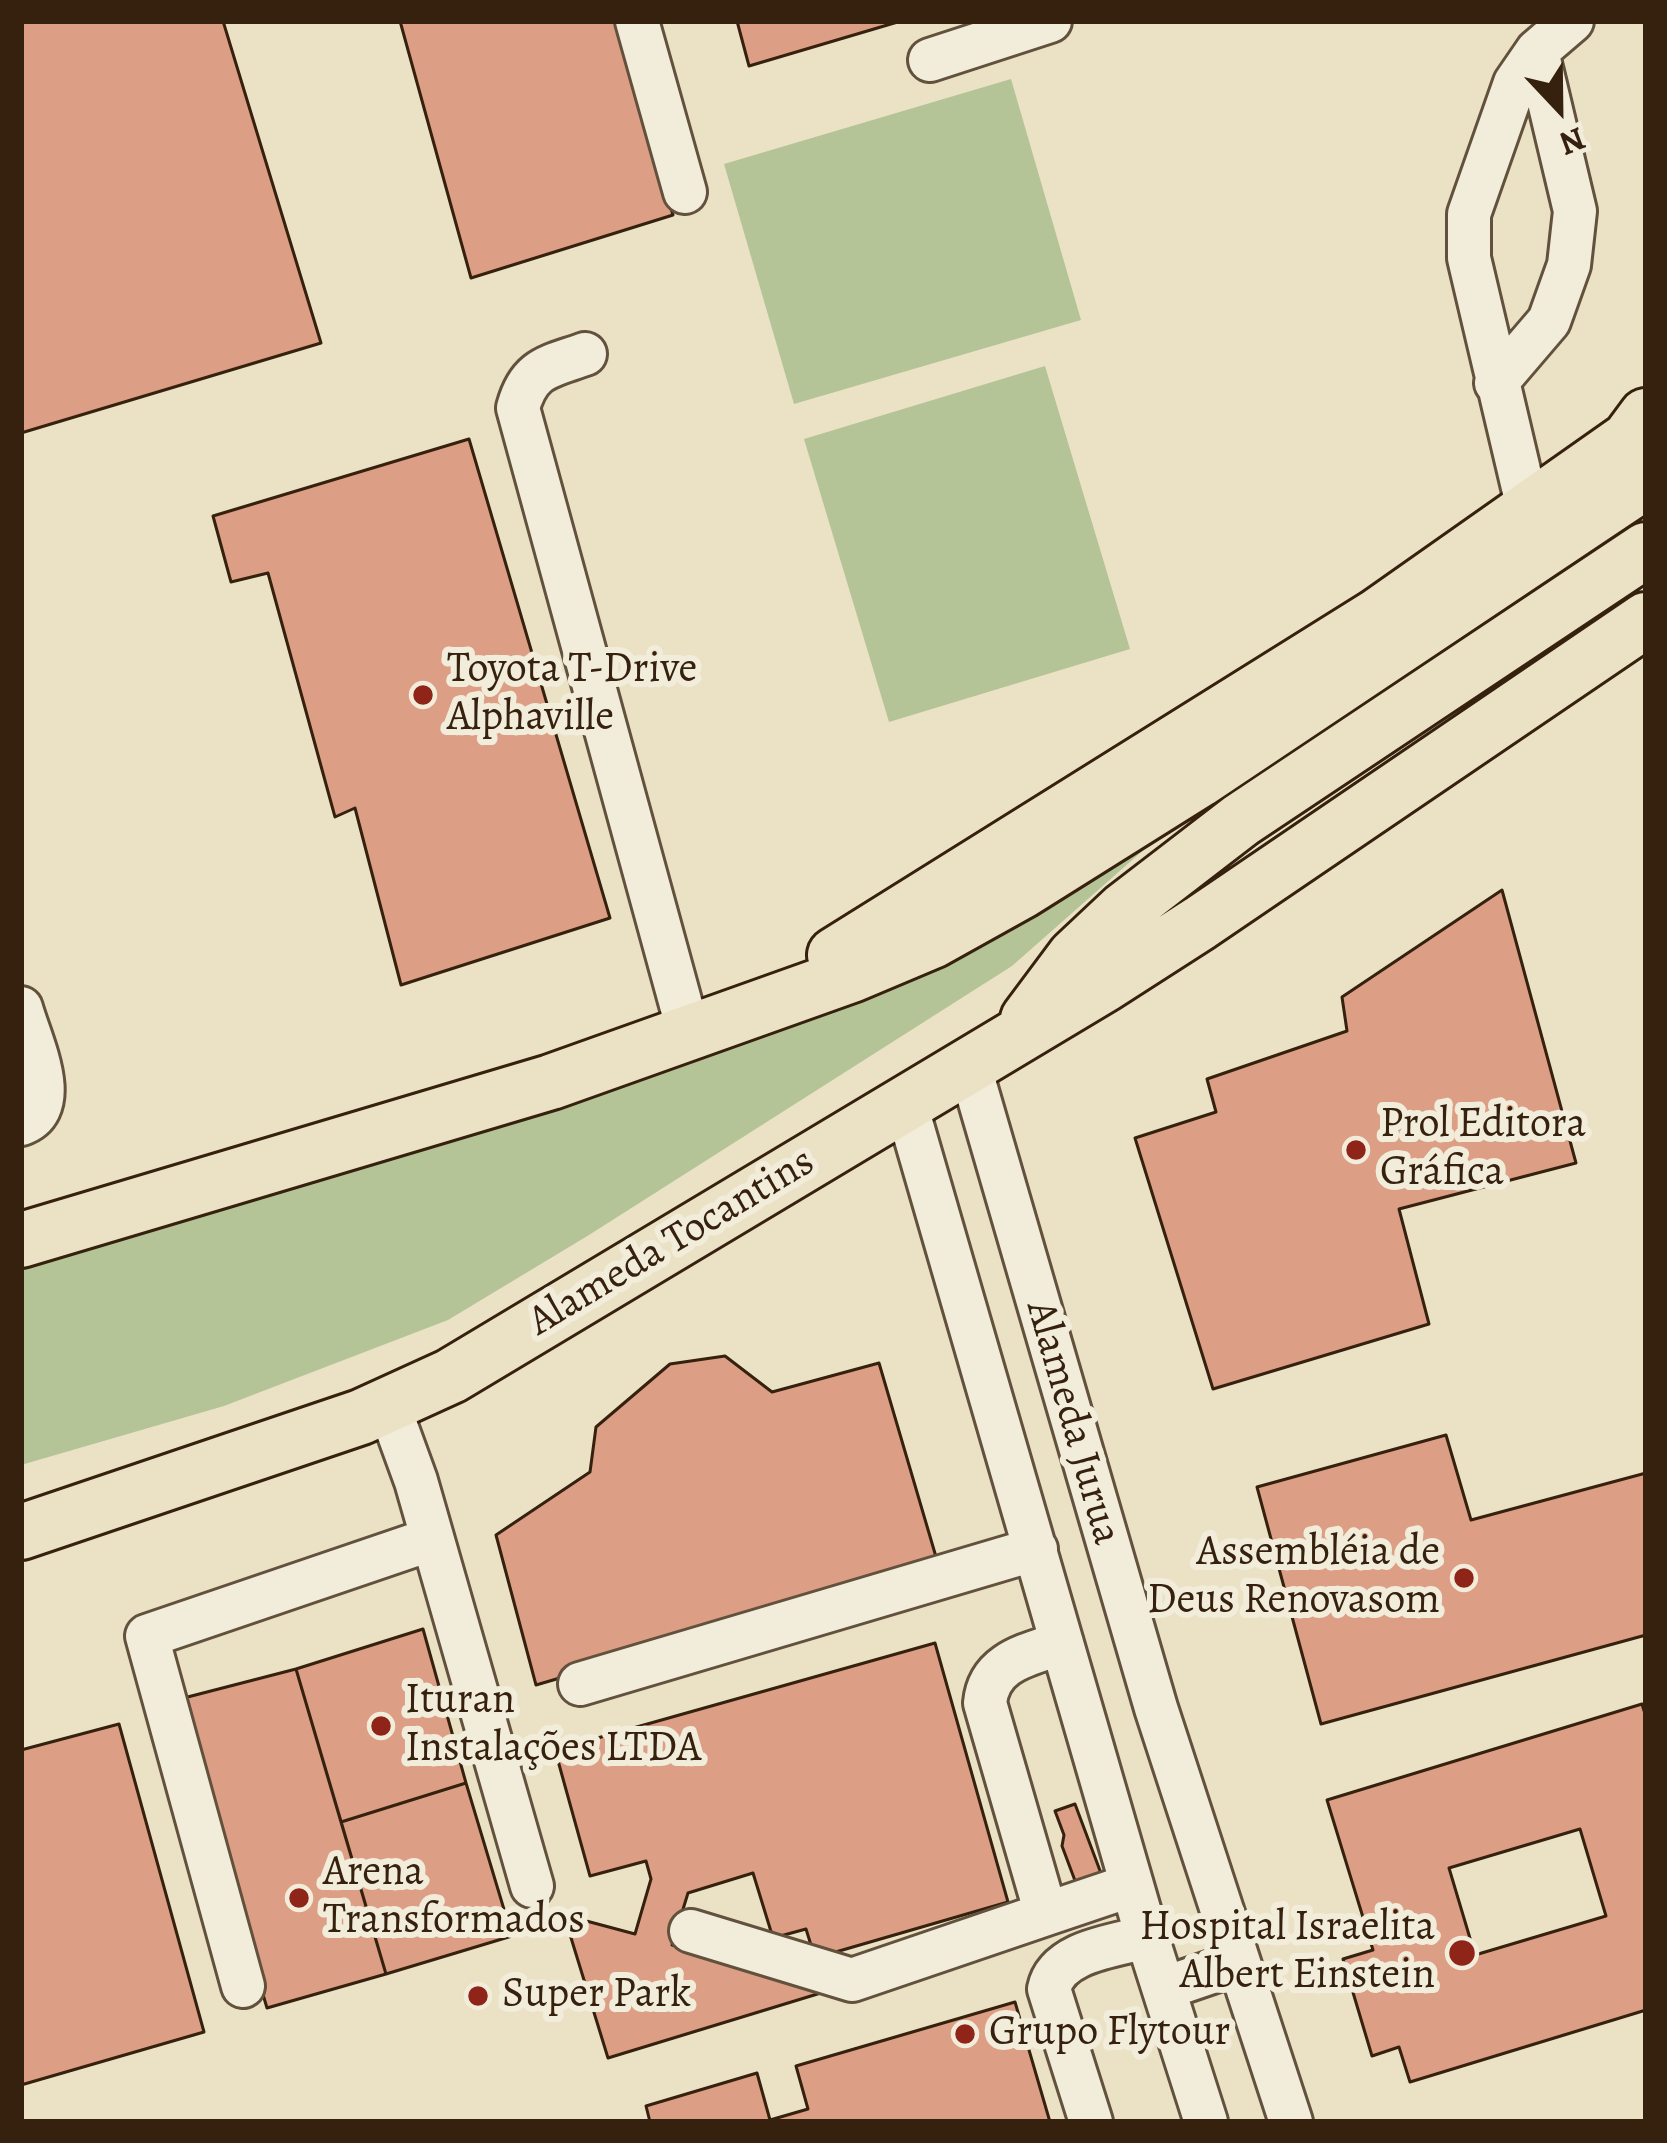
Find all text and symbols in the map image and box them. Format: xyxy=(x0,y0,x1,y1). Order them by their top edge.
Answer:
north arrow xyxy=(1499,48,1619,168)
text: N xyxy=(1553,116,1592,167)
place label: Toyota T-Drive Alphaville xyxy=(447,646,697,744)
marker: Toyota T-Drive Alphaville xyxy=(410,682,436,708)
place label: Prol Editora Gráfica xyxy=(1380,1101,1586,1200)
marker: Prol Editora Gráfica xyxy=(1343,1137,1369,1163)
street label: Alameda Tocantins xyxy=(520,1138,824,1348)
street label: Alameda Jurua xyxy=(1013,1295,1131,1551)
place label: Assembléia de Deus Renovasom xyxy=(1147,1529,1440,1628)
marker: Assembléia de Deus Renovasom xyxy=(1451,1565,1477,1591)
place label: Ituran Instalações LTDA xyxy=(405,1677,701,1776)
marker: Ituran Instalações LTDA xyxy=(368,1713,394,1739)
place label: Arena Transformados xyxy=(323,1849,585,1948)
marker: Arena Transformados xyxy=(286,1885,312,1911)
place label: Hospital Israelita Albert Einstein xyxy=(1140,1904,1435,2002)
marker: Hospital Israelita Albert Einstein xyxy=(1446,1937,1478,1969)
place label: Super Park xyxy=(502,1971,691,2021)
marker: Super Park xyxy=(465,1983,491,2009)
place label: Grupo Flytour xyxy=(989,2009,1230,2059)
marker: Grupo Flytour xyxy=(952,2021,978,2047)

